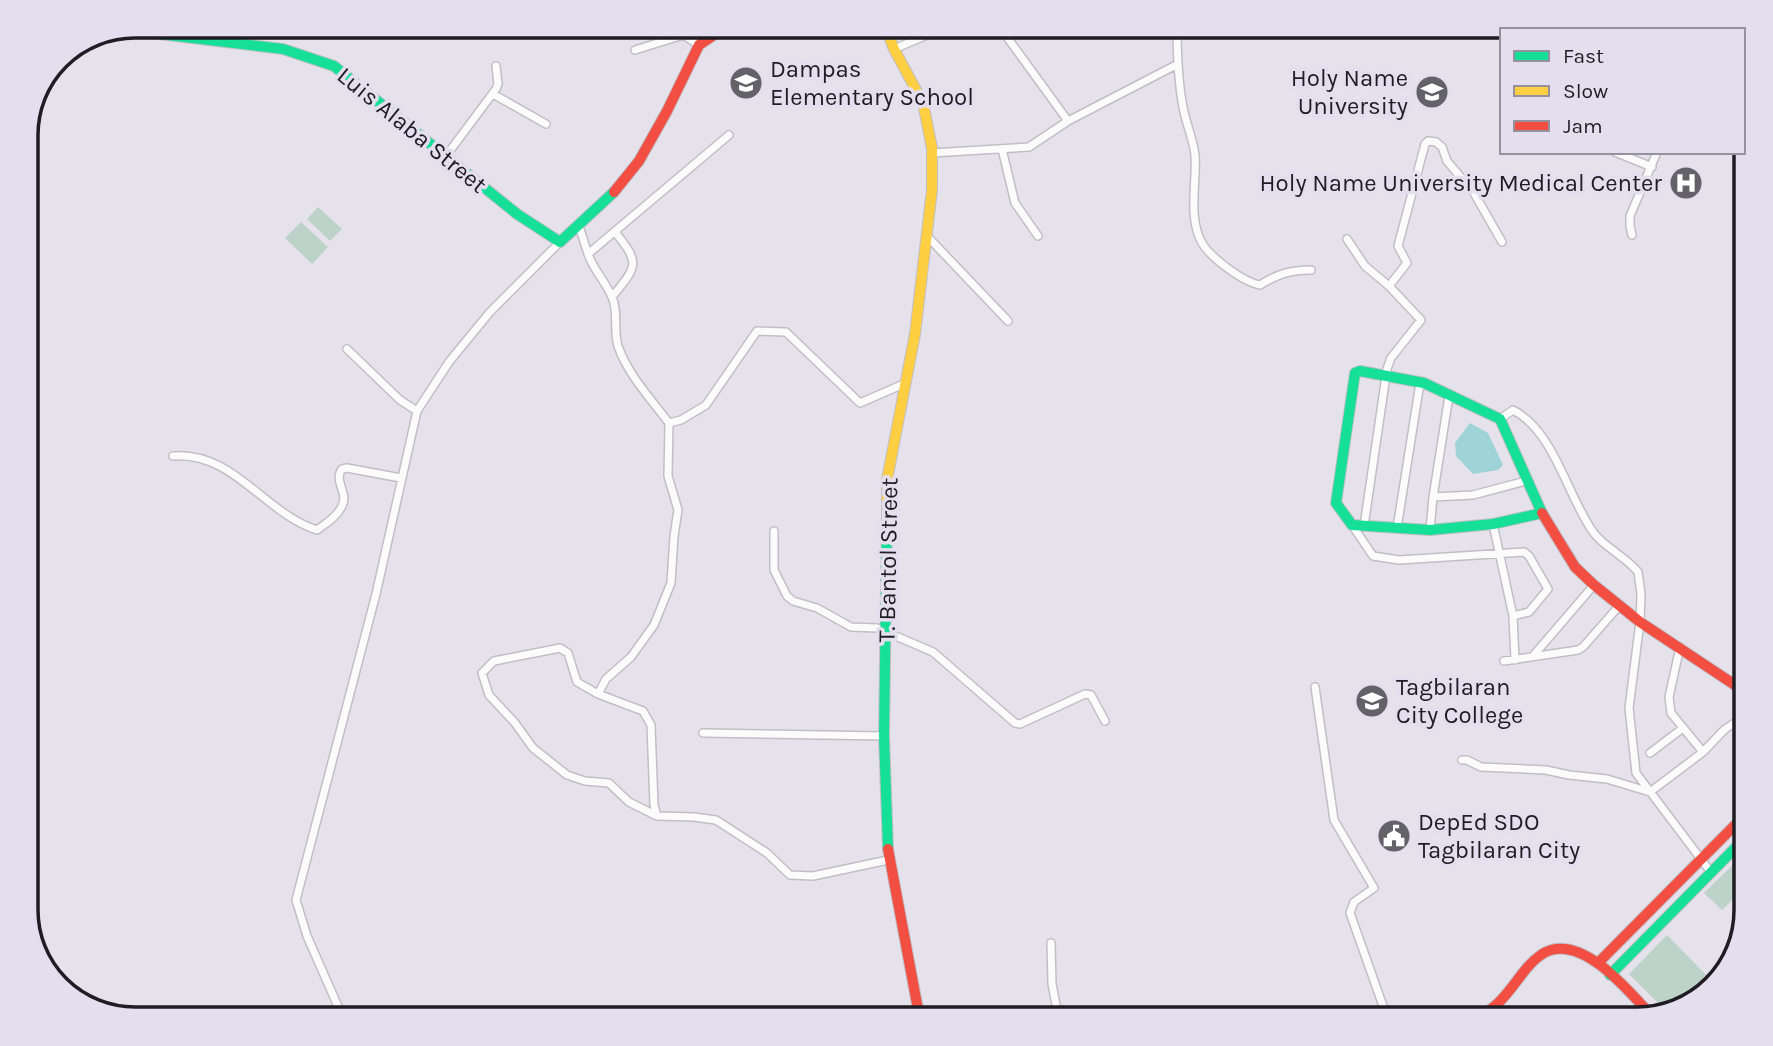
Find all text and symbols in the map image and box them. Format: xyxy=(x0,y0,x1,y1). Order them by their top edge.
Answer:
legend xyxy=(1500,28,1745,154)
text: Fast xyxy=(1563,44,1604,68)
place label: Dampas Elementary School xyxy=(770,55,974,111)
street label: Luis Alaba Street xyxy=(332,61,492,199)
school or university icon: Dampas Elementary School xyxy=(727,64,765,102)
place label: Holy Name University xyxy=(1291,64,1408,120)
school or university icon: Holy Name University xyxy=(1413,73,1451,111)
text: Slow xyxy=(1563,79,1608,103)
text: Jam xyxy=(1563,114,1603,138)
hospital icon: Holy Name University Medical Center xyxy=(1667,164,1705,202)
place label: Holy Name University Medical Center xyxy=(1260,169,1662,197)
street label: T. Bantol Street xyxy=(873,477,903,643)
place label: Tagbilaran City College xyxy=(1396,673,1523,729)
school or university icon: Tagbilaran City College xyxy=(1353,682,1391,720)
place label: DepEd SDO Tagbilaran City xyxy=(1418,808,1580,864)
public building icon: DepEd SDO Tagbilaran City xyxy=(1375,817,1413,855)

